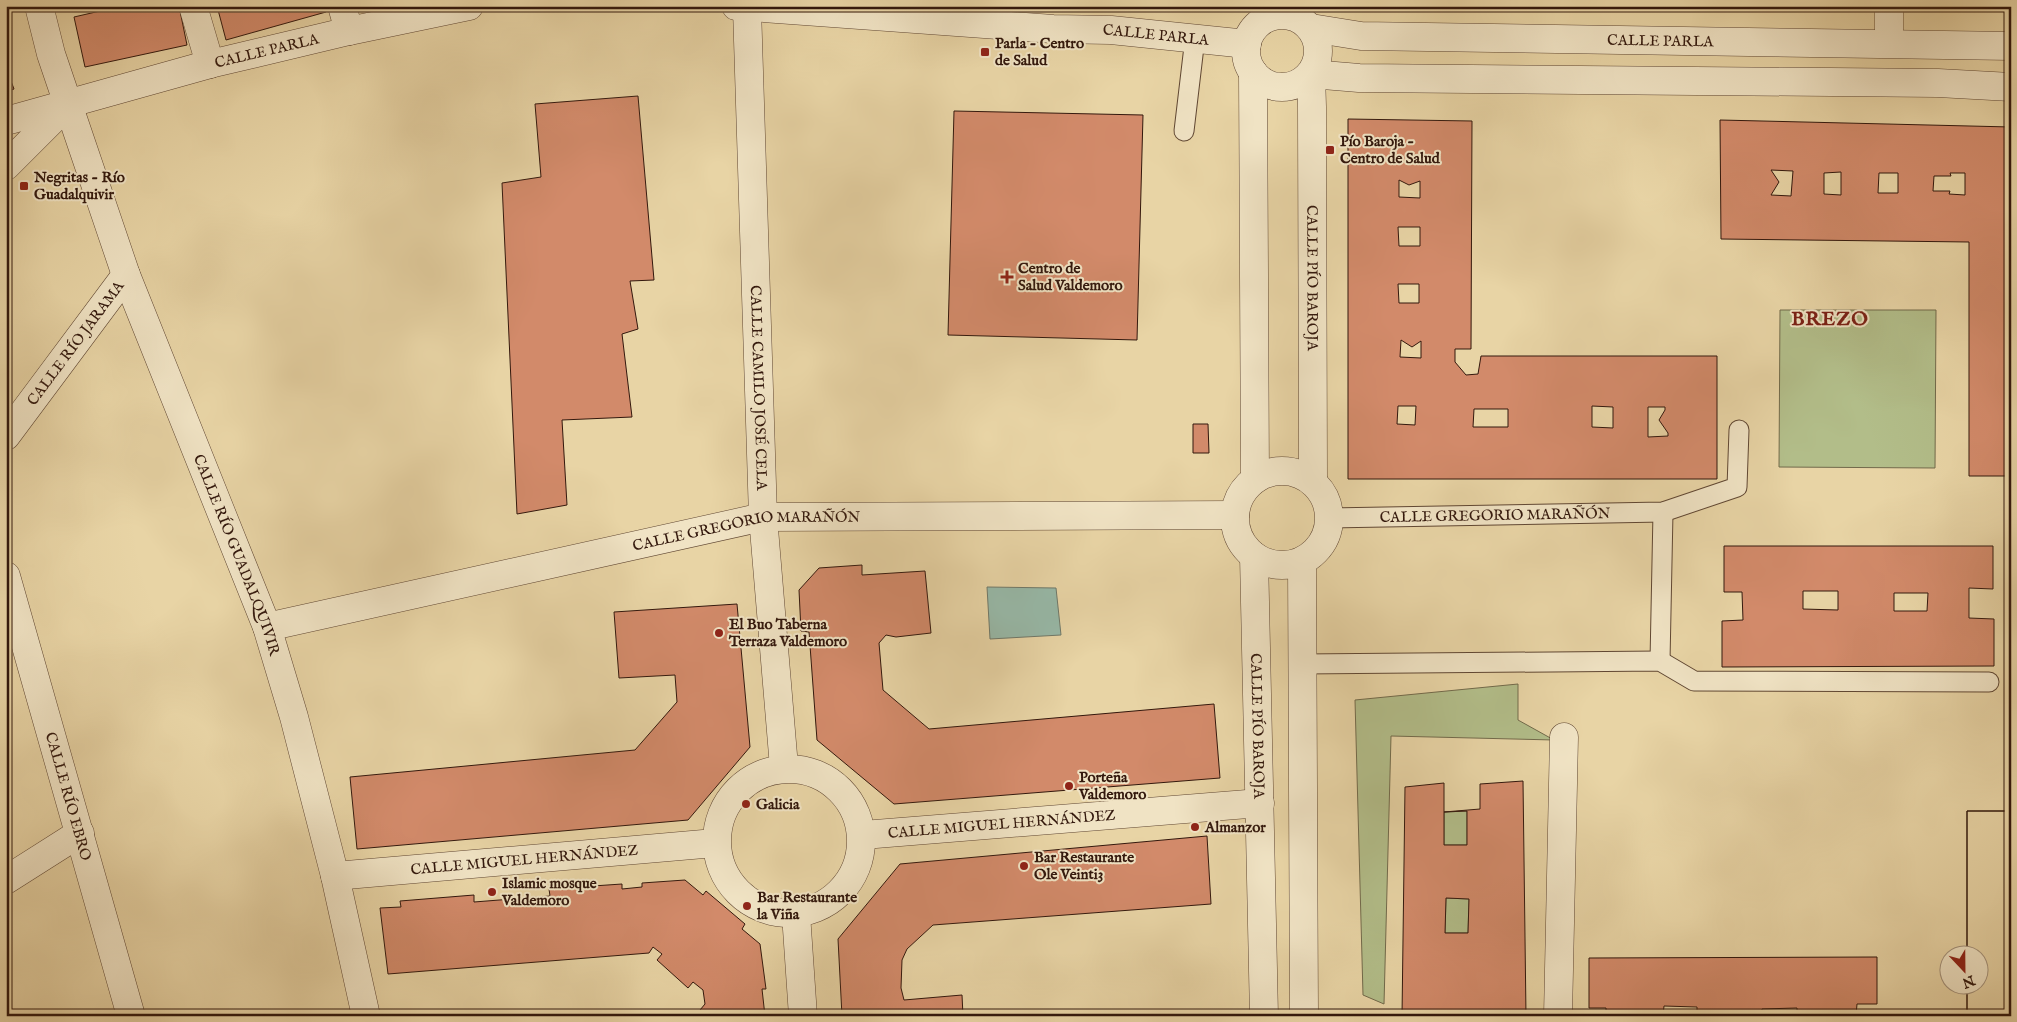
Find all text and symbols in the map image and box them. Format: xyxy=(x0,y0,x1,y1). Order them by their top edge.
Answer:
street label: CALLE PARLA xyxy=(1103,21,1211,50)
street label: CALLE PARLA xyxy=(213,29,322,73)
street label: CALLE PARLA xyxy=(1607,31,1715,51)
place label: Parla - Centro de Salud xyxy=(995,34,1084,70)
marker: Parla - Centro de Salud xyxy=(979,46,991,58)
place label: Pío Baroja - Centro de Salud xyxy=(1340,132,1441,168)
marker: Pío Baroja - Centro de Salud xyxy=(1324,144,1336,156)
place label: Negritas - Río Guadalquivir xyxy=(33,168,125,204)
marker: Negritas - Río Guadalquivir xyxy=(18,180,30,192)
street label: CALLE PÍO BAROJA xyxy=(1302,205,1322,352)
place label: Centro de Salud Valdemoro xyxy=(1018,259,1123,295)
marker: Centro de Salud Valdemoro xyxy=(1000,270,1014,284)
street label: CALLE RÍO JARAMA xyxy=(23,276,129,409)
street label: CALLE CAMILO JOSÉ CELA xyxy=(746,285,771,492)
district label: BREZO xyxy=(1791,307,1869,332)
street label: CALLE RÍO GUADALQUIVIR xyxy=(189,452,284,659)
street label: CALLE GREGORIO MARAÑÓN xyxy=(1379,504,1611,527)
street label: CALLE GREGORIO MARAÑÓN xyxy=(631,508,860,556)
place label: El Buo Taberna Terraza Valdemoro xyxy=(728,615,847,651)
marker: El Buo Taberna Terraza Valdemoro xyxy=(713,627,725,639)
street label: CALLE PÍO BAROJA xyxy=(1246,653,1268,800)
street label: CALLE RÍO EBRO xyxy=(41,730,95,863)
place label: Porteña Valdemoro xyxy=(1078,768,1146,804)
marker: Porteña Valdemoro xyxy=(1063,780,1075,792)
place label: Galicia xyxy=(756,795,800,814)
marker: Galicia xyxy=(740,798,752,810)
street label: CALLE MIGUEL HERNÁNDEZ xyxy=(887,806,1117,843)
place label: Almanzor xyxy=(1204,818,1266,837)
marker: Almanzor xyxy=(1189,821,1201,833)
street label: CALLE MIGUEL HERNÁNDEZ xyxy=(410,841,639,879)
place label: Bar Restaurante Ole Veinti3 xyxy=(1034,848,1134,884)
marker: Bar Restaurante Ole Veinti3 xyxy=(1018,860,1030,872)
place label: Islamic mosque Valdemoro xyxy=(501,874,597,910)
marker: Islamic mosque Valdemoro xyxy=(486,886,498,898)
place label: Bar Restaurante la Viña xyxy=(756,888,857,924)
marker: Bar Restaurante la Viña xyxy=(741,900,753,912)
north arrow xyxy=(1940,944,1990,994)
text: N xyxy=(1960,970,1978,992)

